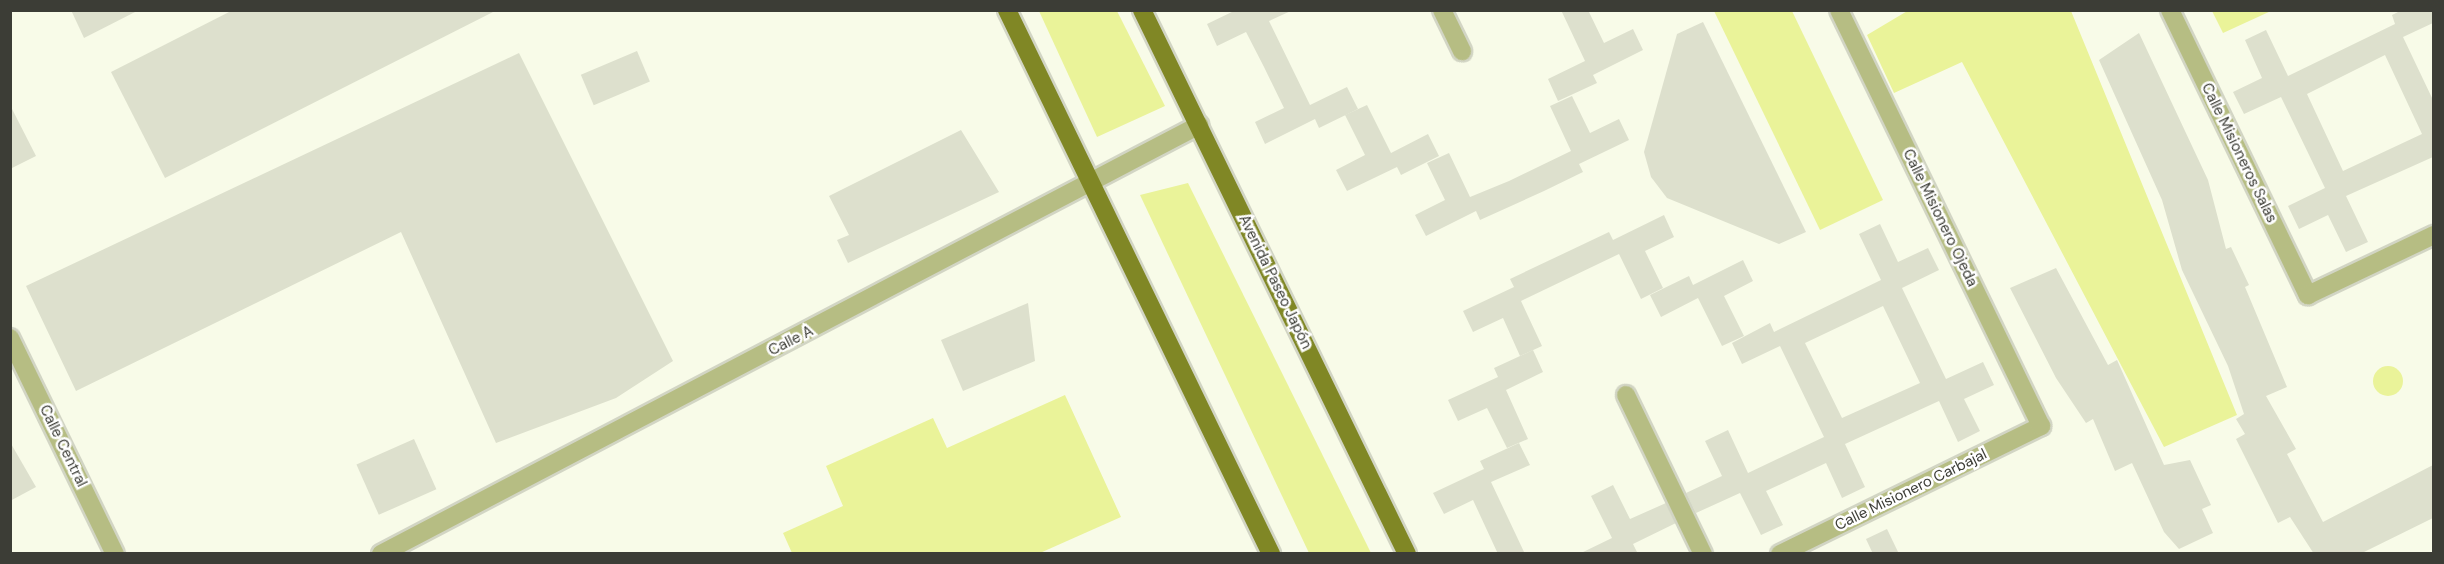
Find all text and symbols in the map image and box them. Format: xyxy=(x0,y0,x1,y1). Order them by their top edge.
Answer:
street label: Calle Misioneros Salas xyxy=(2197,80,2281,226)
street label: Calle Misionero Ojeda xyxy=(1899,146,1981,290)
street label: Avenida Paseo Japón xyxy=(1235,212,1315,352)
street label: Calle A xyxy=(765,322,817,360)
street label: Calle Central xyxy=(35,402,91,490)
street label: Calle Misionero Carbajal xyxy=(1832,445,1990,535)

